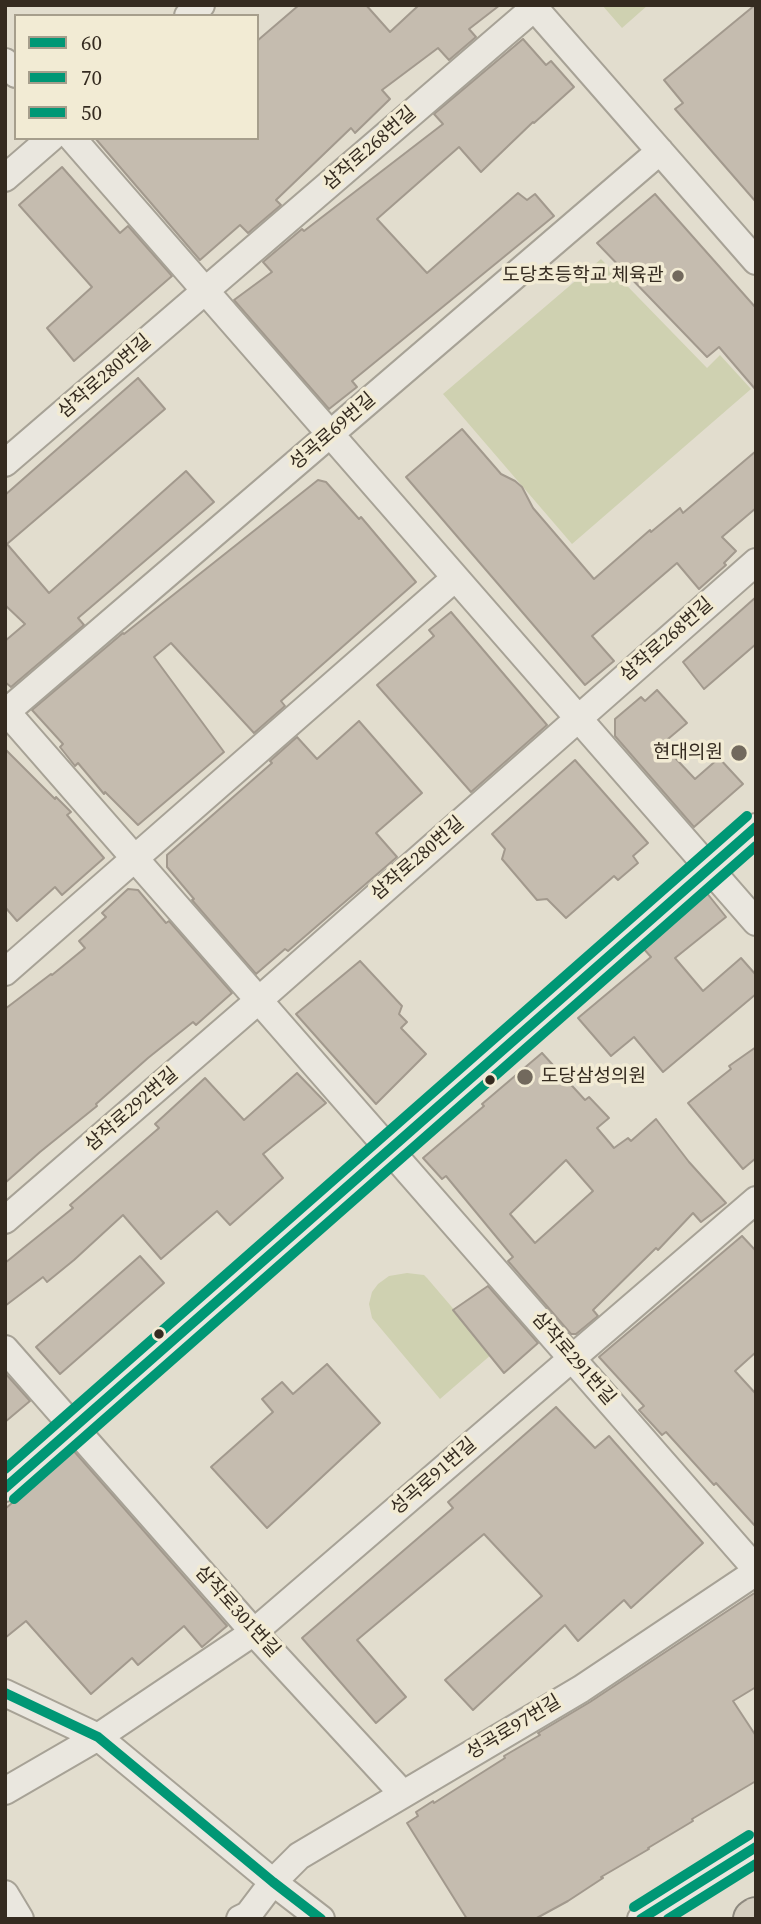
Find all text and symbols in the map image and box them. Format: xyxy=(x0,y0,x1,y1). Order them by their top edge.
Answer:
legend xyxy=(14,14,259,140)
text: 60 xyxy=(81,28,102,57)
text: 70 xyxy=(81,63,102,92)
text: 50 xyxy=(81,98,102,127)
street label: 삼작로268번길 xyxy=(319,102,421,196)
place label: 도당초등학교 체육관 xyxy=(502,265,664,287)
marker: 도당초등학교 체육관 xyxy=(670,268,686,284)
street label: 삼작로280번길 xyxy=(54,330,156,424)
street label: 성곡로69번길 xyxy=(285,388,381,476)
street label: 삼작로268번길 xyxy=(616,593,718,687)
place label: 현대의원 xyxy=(653,742,723,764)
marker: 현대의원 xyxy=(729,743,749,763)
street label: 삼작로280번길 xyxy=(367,812,469,906)
street label: 삼작로292번길 xyxy=(81,1063,183,1157)
place label: 도당삼성의원 xyxy=(541,1066,646,1088)
marker: 도당삼성의원 xyxy=(515,1067,535,1087)
unlabelled marker xyxy=(483,1073,497,1087)
street label: 삼작로291번길 xyxy=(526,1308,620,1410)
unlabelled marker xyxy=(152,1327,166,1341)
street label: 성곡로91번길 xyxy=(386,1433,482,1521)
street label: 삼작로301번길 xyxy=(190,1561,284,1663)
street label: 성곡로97번길 xyxy=(463,1691,565,1765)

